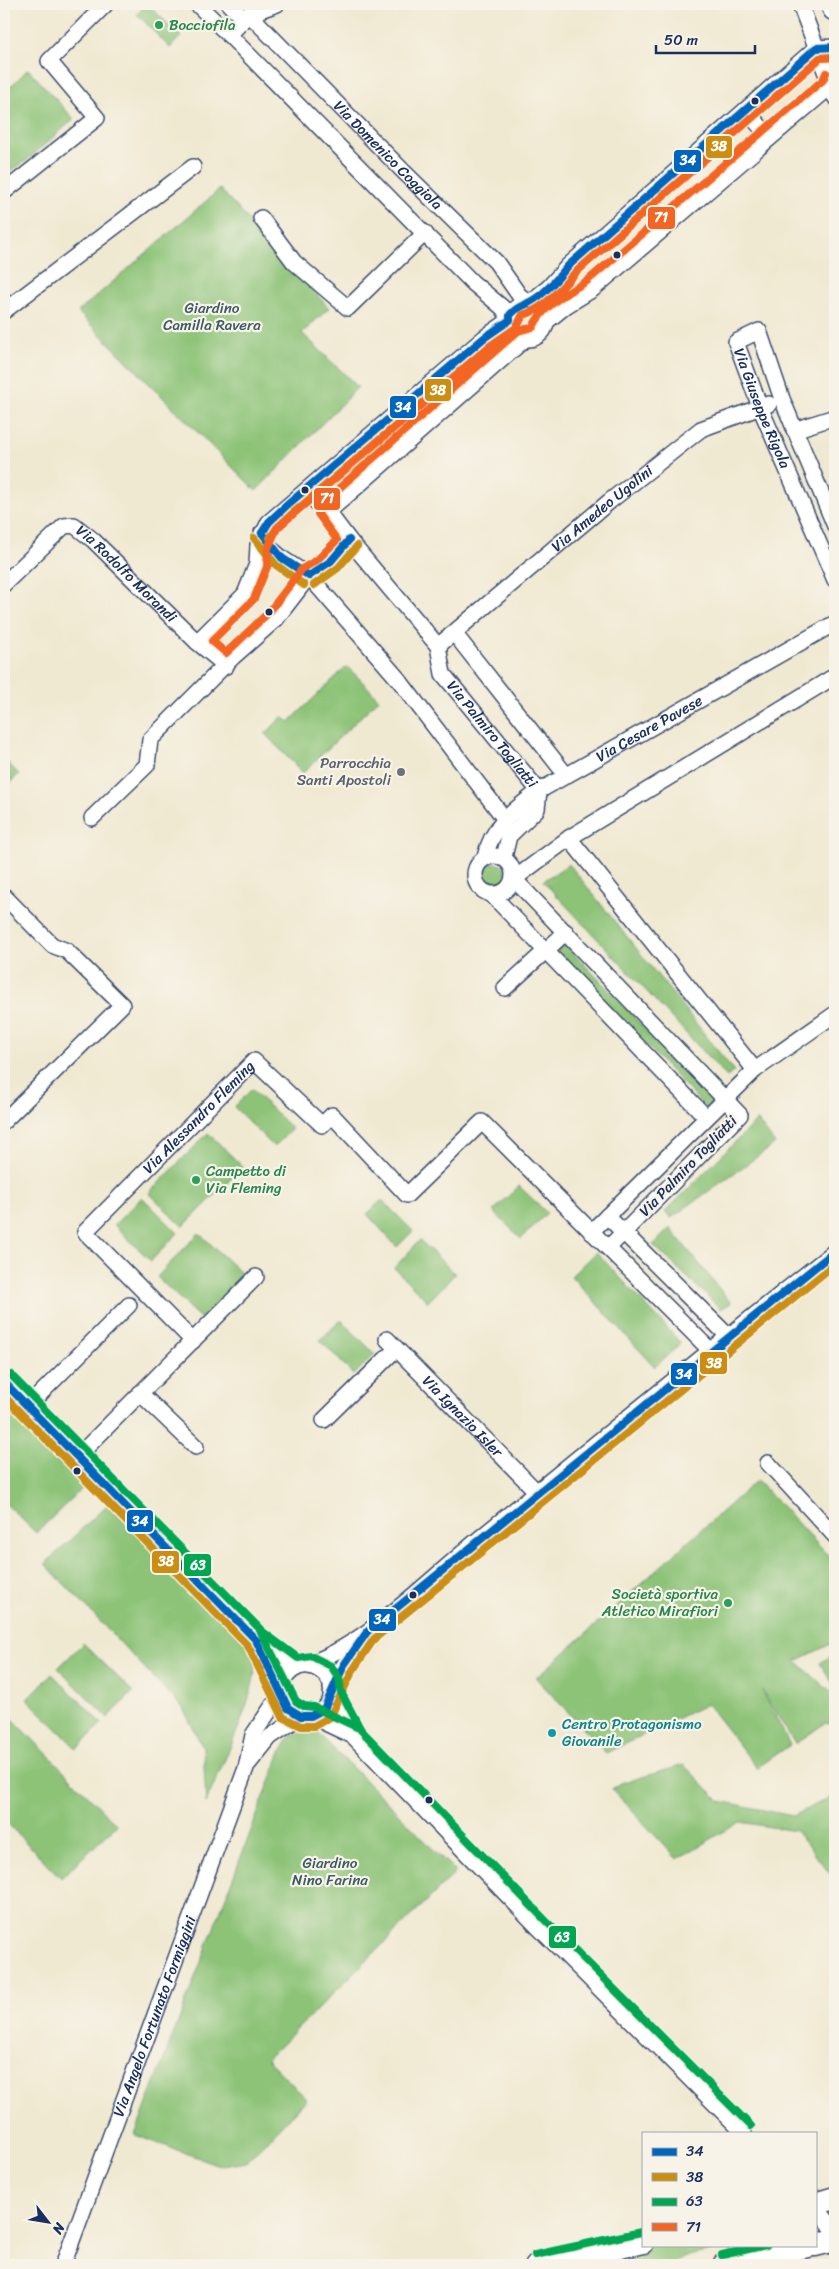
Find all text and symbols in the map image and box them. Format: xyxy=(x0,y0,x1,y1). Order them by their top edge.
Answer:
place label: Bocciofila xyxy=(169,12,236,38)
marker: Bocciofila xyxy=(153,19,165,31)
scale bar xyxy=(656,22,755,54)
text: 50 m xyxy=(664,27,699,53)
street label: Via Domenico Coggiola xyxy=(327,94,449,217)
unlabelled marker xyxy=(750,96,760,106)
text: 38 xyxy=(710,134,728,159)
line badge: 38 xyxy=(705,135,733,159)
text: 34 xyxy=(679,148,696,173)
line badge: 34 xyxy=(673,149,702,173)
text: 71 xyxy=(654,205,668,230)
line badge: 71 xyxy=(647,206,676,230)
unlabelled marker xyxy=(612,250,622,260)
park label: Giardino Camilla Ravera xyxy=(163,295,261,338)
street label: Via Giuseppe Rigola xyxy=(726,344,798,473)
line badge: 38 xyxy=(424,378,452,402)
text: 38 xyxy=(429,378,447,403)
line badge: 34 xyxy=(389,395,417,419)
text: 34 xyxy=(394,395,411,420)
street label: Via Amedeo Ugolini xyxy=(545,458,659,559)
unlabelled marker xyxy=(300,485,310,495)
text: 71 xyxy=(320,486,334,511)
line badge: 71 xyxy=(313,487,341,511)
street label: Via Rodolfo Morandi xyxy=(70,518,184,629)
unlabelled marker xyxy=(264,607,274,617)
street label: Via Palmiro Togliatti xyxy=(440,674,545,794)
street label: Via Cesare Pavese xyxy=(591,688,708,769)
place label: Parrocchia Santi Apostoli xyxy=(297,750,392,793)
marker: Parrocchia Santi Apostoli xyxy=(395,766,407,778)
street label: Via Alessandro Fleming xyxy=(136,1054,261,1180)
street label: Via Palmiro Togliatti xyxy=(632,1109,744,1223)
place label: Campetto di Via Fleming xyxy=(206,1158,287,1201)
marker: Campetto di Via Fleming xyxy=(190,1174,202,1186)
line badge: 38 xyxy=(699,1351,728,1375)
text: 38 xyxy=(705,1351,723,1376)
line badge: 34 xyxy=(670,1362,698,1386)
text: 34 xyxy=(675,1362,692,1387)
street label: Via Ignazio Isler xyxy=(416,1369,510,1464)
unlabelled marker xyxy=(72,1466,82,1476)
line badge: 34 xyxy=(126,1509,154,1533)
text: 34 xyxy=(131,1509,148,1534)
text: 38 xyxy=(157,1549,175,1574)
line badge: 38 xyxy=(151,1550,180,1574)
line badge: 63 xyxy=(183,1553,212,1577)
text: 63 xyxy=(189,1553,206,1578)
place label: Società sportiva Atletico Mirafiori xyxy=(601,1581,719,1624)
unlabelled marker xyxy=(408,1590,418,1600)
marker: Società sportiva Atletico Mirafiori xyxy=(722,1597,734,1609)
text: 34 xyxy=(373,1607,390,1632)
line badge: 34 xyxy=(368,1608,397,1632)
place label: Centro Protagonismo Giovanile xyxy=(562,1711,702,1754)
marker: Centro Protagonismo Giovanile xyxy=(546,1727,558,1739)
unlabelled marker xyxy=(424,1795,434,1805)
park label: Giardino Nino Farina xyxy=(292,1850,368,1893)
street label: Via Angelo Fortunato Formiggini xyxy=(106,1911,204,2121)
line badge: 63 xyxy=(548,1925,577,1949)
text: 63 xyxy=(553,1925,570,1950)
legend xyxy=(642,2132,816,2246)
text: 34 xyxy=(686,2138,704,2164)
text: 38 xyxy=(686,2164,703,2190)
text: 63 xyxy=(686,2188,703,2214)
north arrow xyxy=(22,2196,72,2246)
text: 71 xyxy=(686,2214,701,2240)
text: N xyxy=(45,2217,72,2239)

